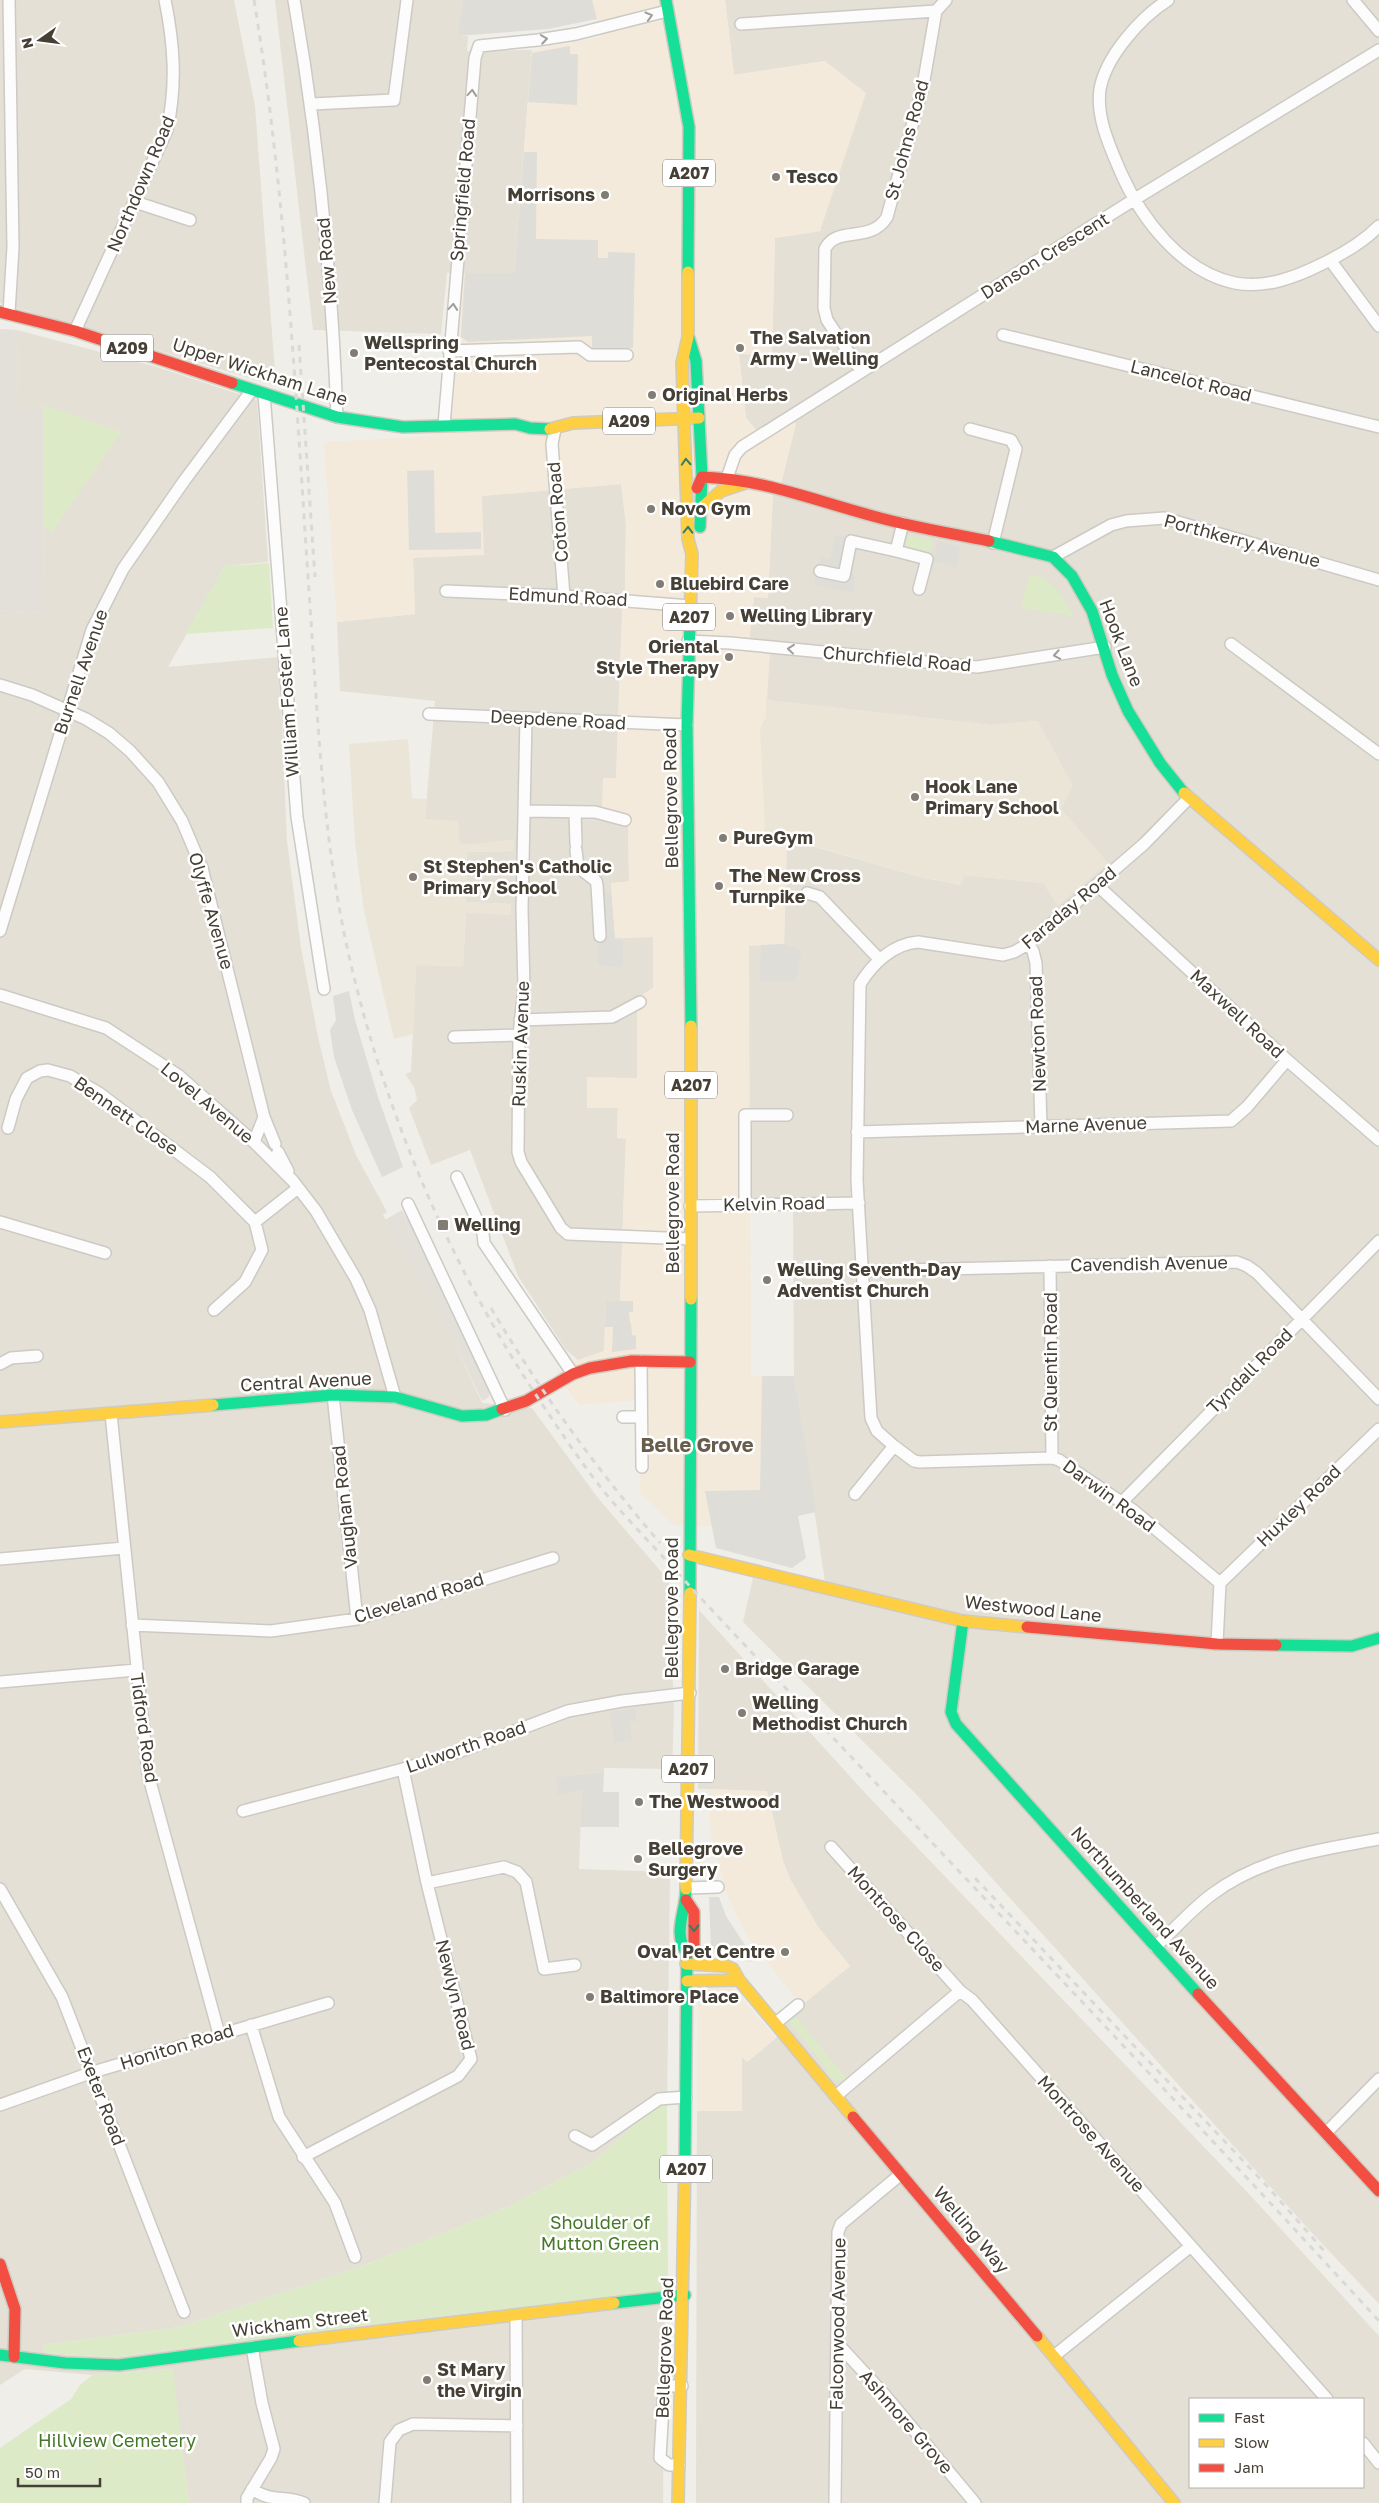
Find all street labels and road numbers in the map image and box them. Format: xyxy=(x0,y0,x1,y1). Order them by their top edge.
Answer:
street label: St Johns Road xyxy=(879,77,933,202)
street label: Northdown Road xyxy=(101,112,179,255)
street label: Springfield Road xyxy=(445,117,479,262)
road number: A207 xyxy=(663,160,715,187)
street label: Danson Crescent xyxy=(976,207,1113,303)
street label: New Road xyxy=(311,217,341,305)
street label: Upper Wickham Lane xyxy=(170,332,351,410)
road number: A209 xyxy=(101,334,153,362)
street label: Lancelot Road xyxy=(1128,354,1254,406)
road number: A209 xyxy=(603,408,655,434)
street label: Coton Road xyxy=(542,461,572,563)
street label: Porthkerry Avenue xyxy=(1162,509,1323,571)
street label: Edmund Road xyxy=(508,582,628,610)
street label: Hook Lane xyxy=(1095,596,1149,690)
road number: A207 xyxy=(663,604,715,630)
street label: Burnell Avenue xyxy=(48,606,112,737)
street label: William Foster Lane xyxy=(269,606,303,778)
street label: Churchfield Road xyxy=(822,641,972,675)
street label: Deepdene Road xyxy=(489,704,627,734)
street label: Bellegrove Road xyxy=(658,727,682,869)
street label: Olyffe Avenue xyxy=(185,850,239,972)
street label: Faraday Road xyxy=(1016,861,1120,953)
street label: Maxwell Road xyxy=(1186,964,1289,1062)
street label: Newton Road xyxy=(1024,975,1050,1093)
street label: Ruskin Avenue xyxy=(507,980,533,1108)
street label: Lovel Avenue xyxy=(157,1057,259,1147)
street label: Bennett Close xyxy=(70,1071,183,1159)
road number: A207 xyxy=(665,1072,717,1098)
street label: Marne Avenue xyxy=(1025,1111,1147,1137)
street label: Bellegrove Road xyxy=(661,1132,683,1274)
street label: Kelvin Road xyxy=(723,1191,825,1215)
street label: Cavendish Avenue xyxy=(1070,1251,1228,1275)
street label: St Quentin Road xyxy=(1039,1292,1061,1432)
street label: Tyndall Road xyxy=(1202,1323,1297,1418)
street label: Central Avenue xyxy=(240,1367,372,1395)
street label: Vaughan Road xyxy=(327,1444,361,1570)
street label: Darwin Road xyxy=(1059,1454,1160,1536)
street label: Huxley Road xyxy=(1252,1460,1345,1551)
street label: Bellegrove Road xyxy=(660,1537,682,1679)
street label: Cleveland Road xyxy=(351,1567,486,1627)
street label: Westwood Lane xyxy=(964,1590,1103,1626)
street label: Tidford Road xyxy=(126,1671,164,1784)
street label: Lulworth Road xyxy=(403,1715,529,1777)
road number: A207 xyxy=(662,1756,714,1782)
street label: Northumberland Avenue xyxy=(1067,1821,1225,1993)
street label: Montrose Close xyxy=(843,1861,950,1976)
street label: Newlyn Road xyxy=(432,1937,480,2053)
street label: Honiton Road xyxy=(117,2018,236,2074)
street label: Exeter Road xyxy=(73,2043,131,2148)
street label: Montrose Avenue xyxy=(1033,2070,1150,2196)
road number: A207 xyxy=(660,2156,712,2182)
street label: Welling Way xyxy=(929,2182,1014,2277)
street label: Falconwood Avenue xyxy=(824,2237,850,2411)
street label: Bellegrove Road xyxy=(651,2277,677,2419)
street label: Wickham Street xyxy=(231,2303,369,2341)
street label: Ashmore Grove xyxy=(855,2365,958,2478)

